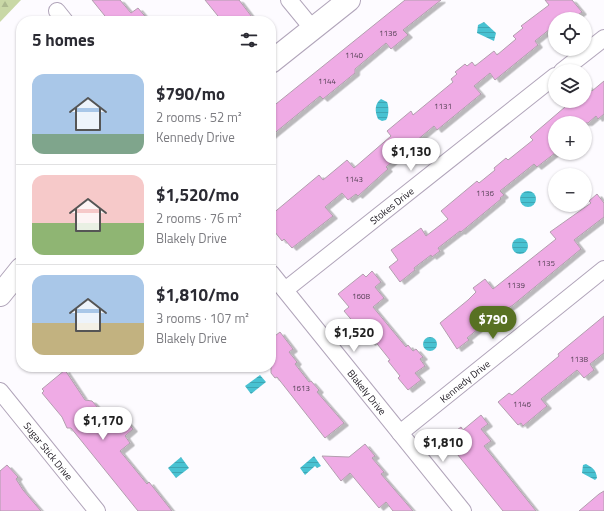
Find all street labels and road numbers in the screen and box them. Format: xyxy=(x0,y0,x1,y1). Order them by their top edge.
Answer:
street label: Stokes Drive xyxy=(366,183,417,228)
street label: Kennedy Drive xyxy=(436,356,493,406)
street label: Blakely Drive xyxy=(344,366,390,418)
street label: Sugar Stick Drive xyxy=(20,419,77,483)

